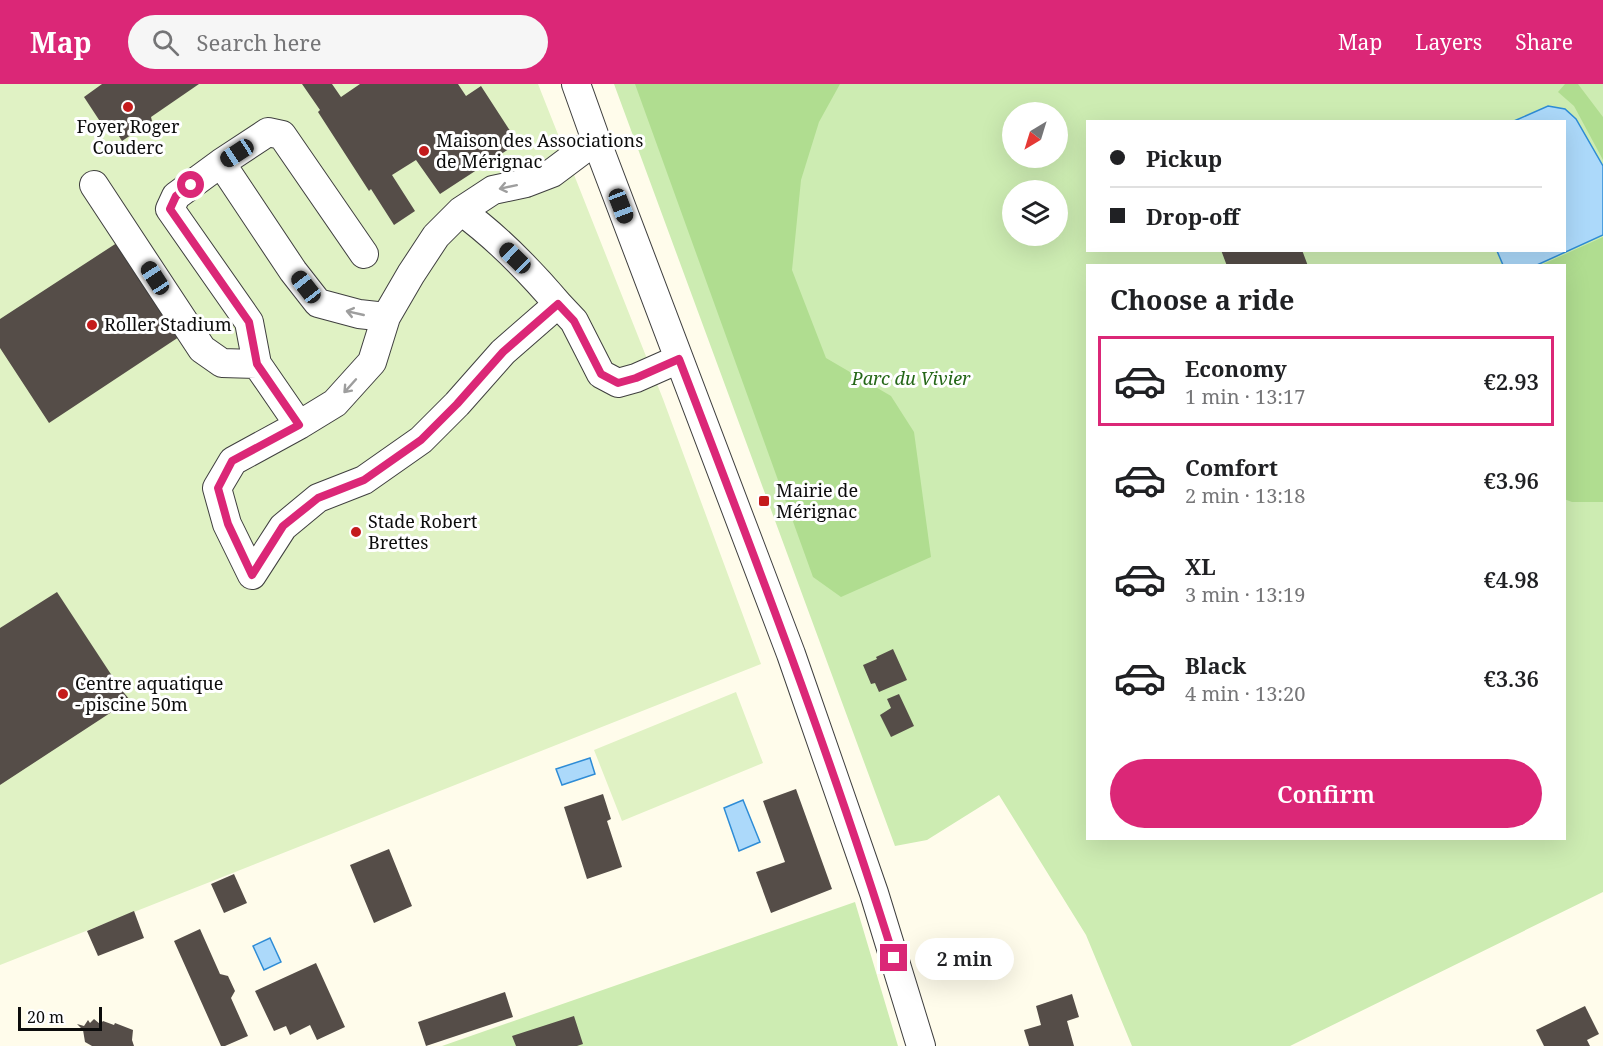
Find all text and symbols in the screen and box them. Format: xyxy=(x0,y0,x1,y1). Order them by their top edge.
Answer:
search box xyxy=(128,15,548,69)
text: Map xyxy=(30,23,92,61)
icon: search xyxy=(149,26,182,59)
text: Search here xyxy=(197,27,321,57)
text: Map xyxy=(1338,28,1382,56)
text: Layers xyxy=(1415,28,1482,56)
text: Share xyxy=(1515,28,1573,56)
marker: Foyer Roger Couderc xyxy=(121,100,135,114)
north arrow xyxy=(1002,102,1068,168)
map controls xyxy=(1002,102,1068,246)
place label: Foyer Roger Couderc xyxy=(77,114,180,159)
place label: Maison des Associations de Mérignac xyxy=(436,128,643,173)
car xyxy=(217,136,257,170)
text: Pickup xyxy=(1146,143,1222,173)
marker: Maison des Associations de Mérignac xyxy=(417,144,431,158)
route start xyxy=(177,171,204,198)
button: layers xyxy=(1002,180,1068,246)
one-way arrow xyxy=(499,182,519,193)
car xyxy=(606,186,636,226)
text: Drop-off xyxy=(1146,201,1239,231)
car xyxy=(496,239,534,277)
car xyxy=(138,258,172,298)
car xyxy=(288,267,324,307)
text: Choose a ride xyxy=(1110,281,1295,318)
one-way arrow xyxy=(346,306,365,318)
place label: Roller Stadium xyxy=(104,312,232,336)
marker: Roller Stadium xyxy=(85,318,99,332)
text: Economy xyxy=(1185,353,1287,383)
icon: car xyxy=(1113,354,1167,408)
park label: Parc du Vivier xyxy=(850,366,971,390)
text: €2.93 xyxy=(1483,366,1539,396)
one-way arrow xyxy=(343,379,357,394)
text: 1 min · 13:17 xyxy=(1185,383,1305,410)
text: Comfort xyxy=(1185,452,1278,482)
icon: car xyxy=(1113,453,1167,507)
text: €3.96 xyxy=(1483,465,1539,495)
place label: Mairie de Mérignac xyxy=(776,478,858,523)
text: 2 min · 13:18 xyxy=(1185,482,1305,509)
marker: Mairie de Mérignac xyxy=(757,494,771,508)
place label: Stade Robert Brettes xyxy=(368,509,477,554)
marker: Stade Robert Brettes xyxy=(349,525,363,539)
text: XL xyxy=(1185,551,1216,581)
icon: car xyxy=(1113,552,1167,606)
text: €4.98 xyxy=(1483,564,1539,594)
text: 3 min · 13:19 xyxy=(1185,581,1305,608)
text: Black xyxy=(1185,650,1246,680)
icon: car xyxy=(1113,651,1167,705)
text: €3.36 xyxy=(1483,663,1539,693)
place label: Centre aquatique - piscine 50m xyxy=(75,671,223,716)
text: 4 min · 13:20 xyxy=(1185,680,1305,707)
marker: Centre aquatique - piscine 50m xyxy=(56,687,70,701)
button: Confirm xyxy=(1110,759,1542,828)
callout: 2 min xyxy=(915,937,1014,979)
route end xyxy=(880,944,907,971)
text: 2 min xyxy=(937,945,992,972)
scale bar xyxy=(18,1004,102,1032)
text: 20 m xyxy=(27,1006,64,1028)

